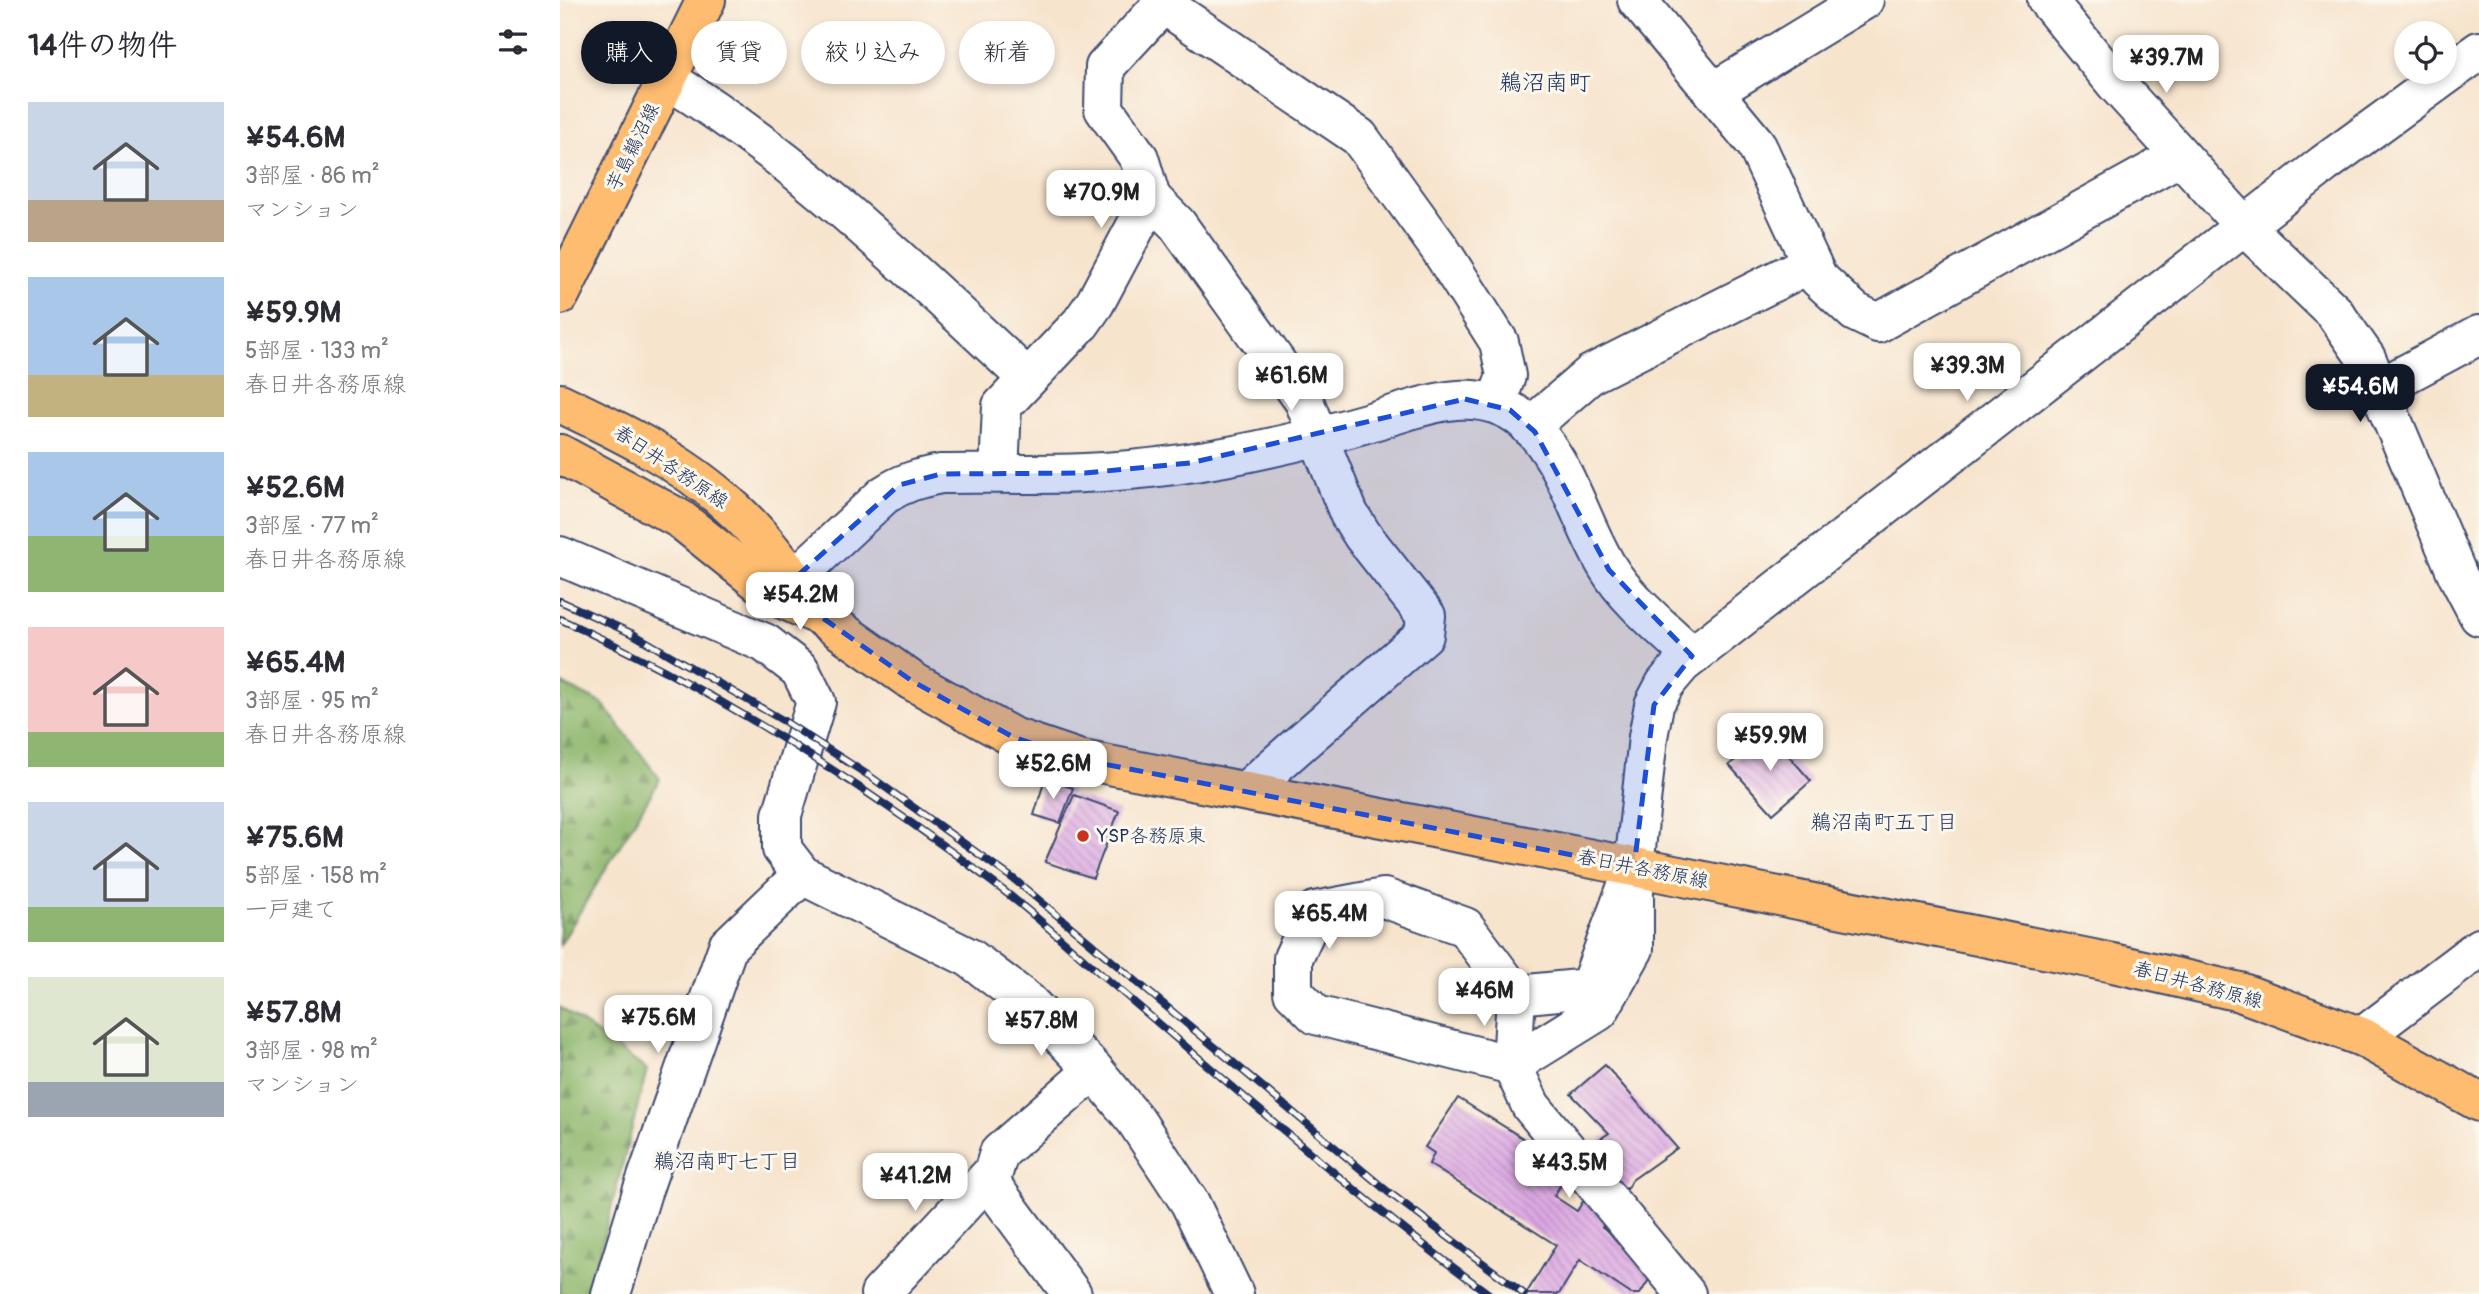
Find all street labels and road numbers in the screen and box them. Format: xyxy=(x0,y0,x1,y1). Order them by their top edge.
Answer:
street label: 芋島鵜沼線 xyxy=(601,99,665,195)
street label: 春日井各務原線 xyxy=(609,420,733,514)
street label: 春日井各務原線 xyxy=(1575,845,1711,893)
street label: 春日井各務原線 xyxy=(2131,956,2265,1014)

